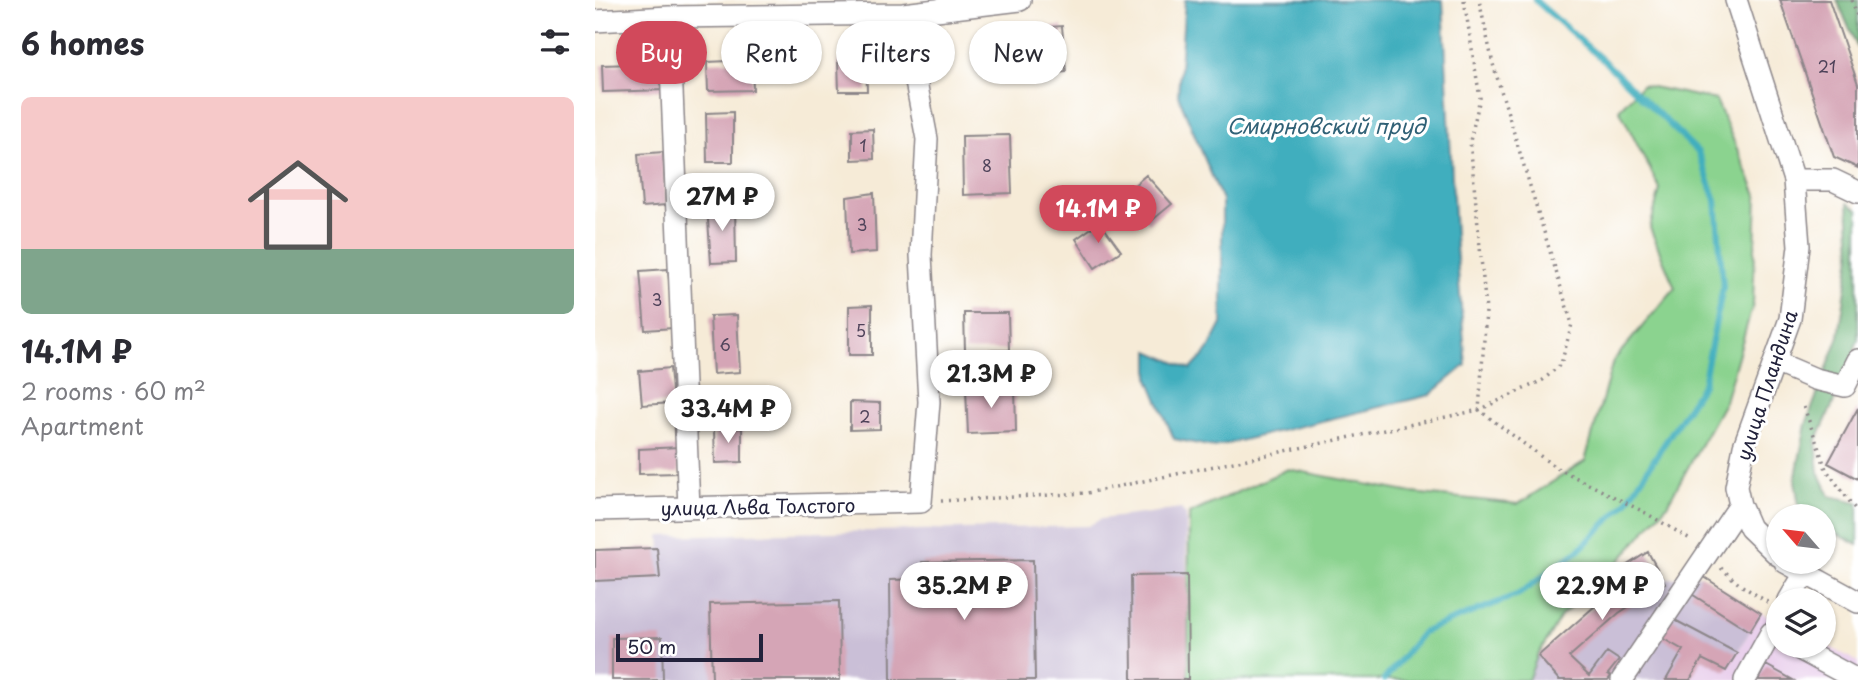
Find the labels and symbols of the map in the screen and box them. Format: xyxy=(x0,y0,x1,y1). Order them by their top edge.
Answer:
house number: 21 xyxy=(1818,54,1836,78)
water label: Смирновский пруд xyxy=(1227,109,1427,141)
house number: 1 xyxy=(859,133,867,157)
house number: 8 xyxy=(982,153,992,177)
pin: 27M ₽ xyxy=(673,174,771,233)
pin: 14.1M ₽ xyxy=(1033,186,1163,245)
house number: 3 xyxy=(857,212,867,236)
house number: 3 xyxy=(652,287,662,311)
street label: улица Пландина xyxy=(1728,306,1804,464)
house number: 5 xyxy=(856,318,866,342)
house number: 6 xyxy=(719,332,731,356)
pin: 21.3M ₽ xyxy=(926,350,1056,410)
pin: 33.4M ₽ xyxy=(663,386,793,445)
house number: 2 xyxy=(859,404,871,428)
street label: улица Льва Толстого xyxy=(660,490,856,522)
north arrow xyxy=(1766,504,1836,574)
pin: 35.2M ₽ xyxy=(899,562,1029,622)
pin: 22.9M ₽ xyxy=(1537,562,1667,622)
scale bar xyxy=(616,631,763,663)

